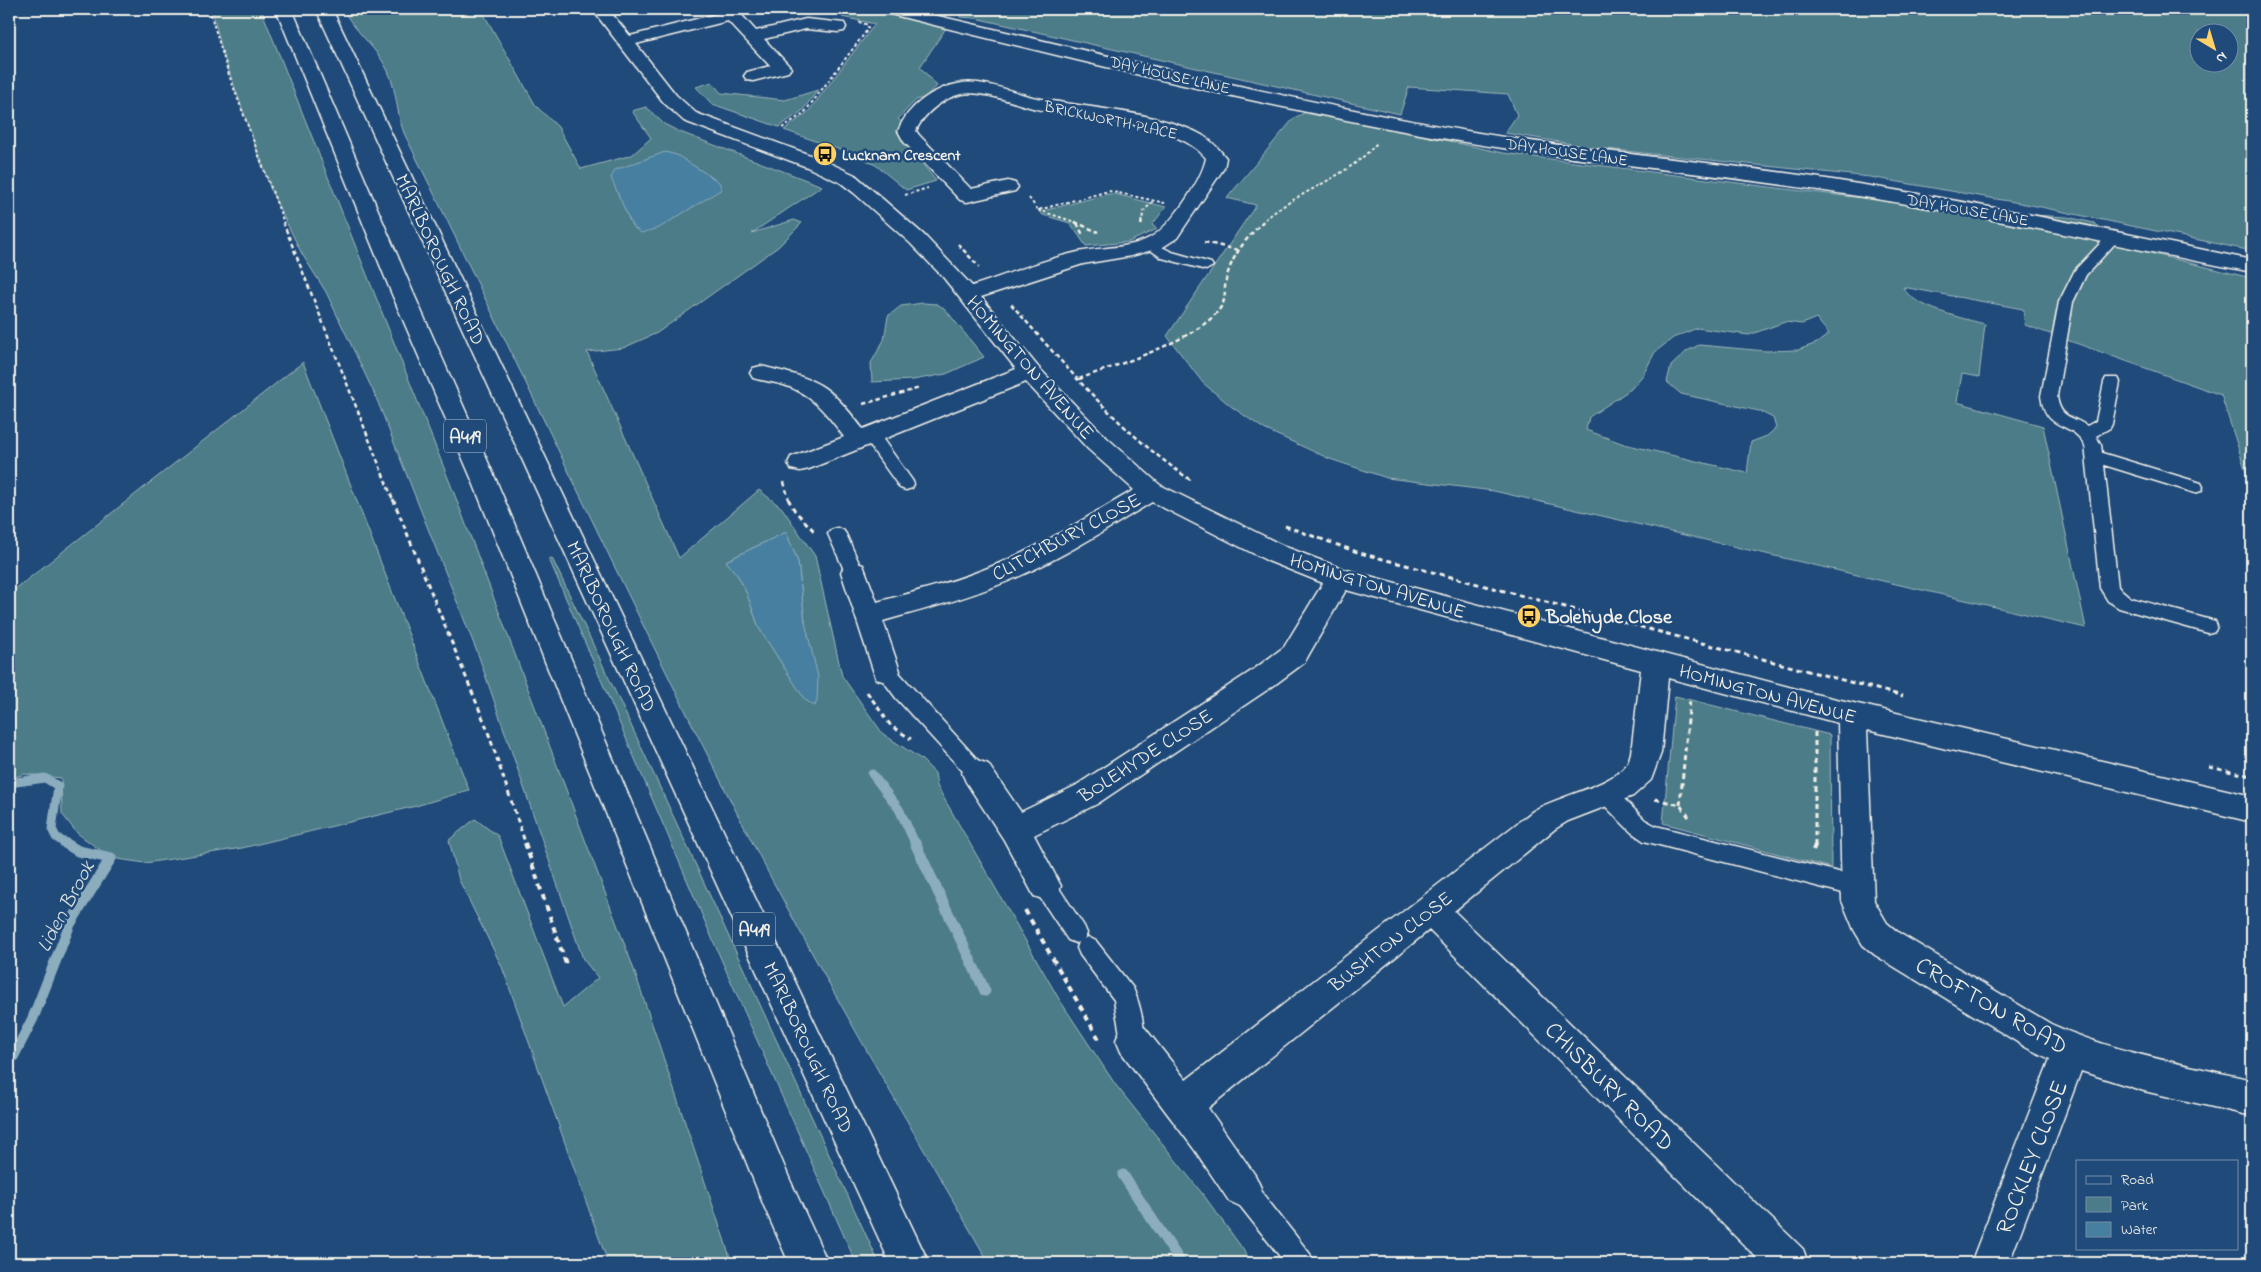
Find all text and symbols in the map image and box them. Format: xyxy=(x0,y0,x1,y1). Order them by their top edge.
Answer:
north arrow xyxy=(2188,22,2238,72)
text: N xyxy=(2211,46,2231,68)
street label: DAY HOUSE LANE xyxy=(1106,50,1232,101)
street label: BRICKWORTH PLACE xyxy=(1041,95,1179,147)
street label: DAY HOUSE LANE xyxy=(1503,132,1629,173)
bus stop icon: Lucknam Crescent xyxy=(812,141,838,167)
place label: Lucknam Crescent xyxy=(842,144,961,168)
street label: MARLBOROUGH ROAD xyxy=(386,170,491,350)
street label: DAY HOUSE LANE xyxy=(1904,188,2030,233)
street label: HOMINGTON AVENUE xyxy=(958,290,1100,447)
road number: A419 xyxy=(444,420,486,452)
street label: CLITCHBURY CLOSE xyxy=(988,487,1147,590)
street label: MARLBOROUGH ROAD xyxy=(557,537,662,717)
street label: HOMINGTON AVENUE xyxy=(1286,547,1469,628)
bus stop icon: Bolehyde Close xyxy=(1516,603,1542,629)
place label: Bolehyde Close xyxy=(1545,604,1673,634)
street label: HOMINGTON AVENUE xyxy=(1675,658,1859,733)
street label: BOLEHYDE CLOSE xyxy=(1073,703,1219,812)
water label: Liden Brook xyxy=(30,855,104,958)
street label: BUSHTON CLOSE xyxy=(1323,885,1460,1001)
road number: A419 xyxy=(733,912,775,946)
street label: CROFTON ROAD xyxy=(1908,949,2074,1065)
street label: MARLBOROUGH ROAD xyxy=(754,958,859,1138)
street label: CHISBURY ROAD xyxy=(1535,1015,1681,1161)
street label: ROCKLEY CLOSE xyxy=(1988,1076,2079,1240)
legend xyxy=(2076,1160,2238,1250)
text: Road xyxy=(2121,1169,2154,1191)
text: Park xyxy=(2121,1195,2149,1217)
text: Water xyxy=(2121,1219,2157,1241)

